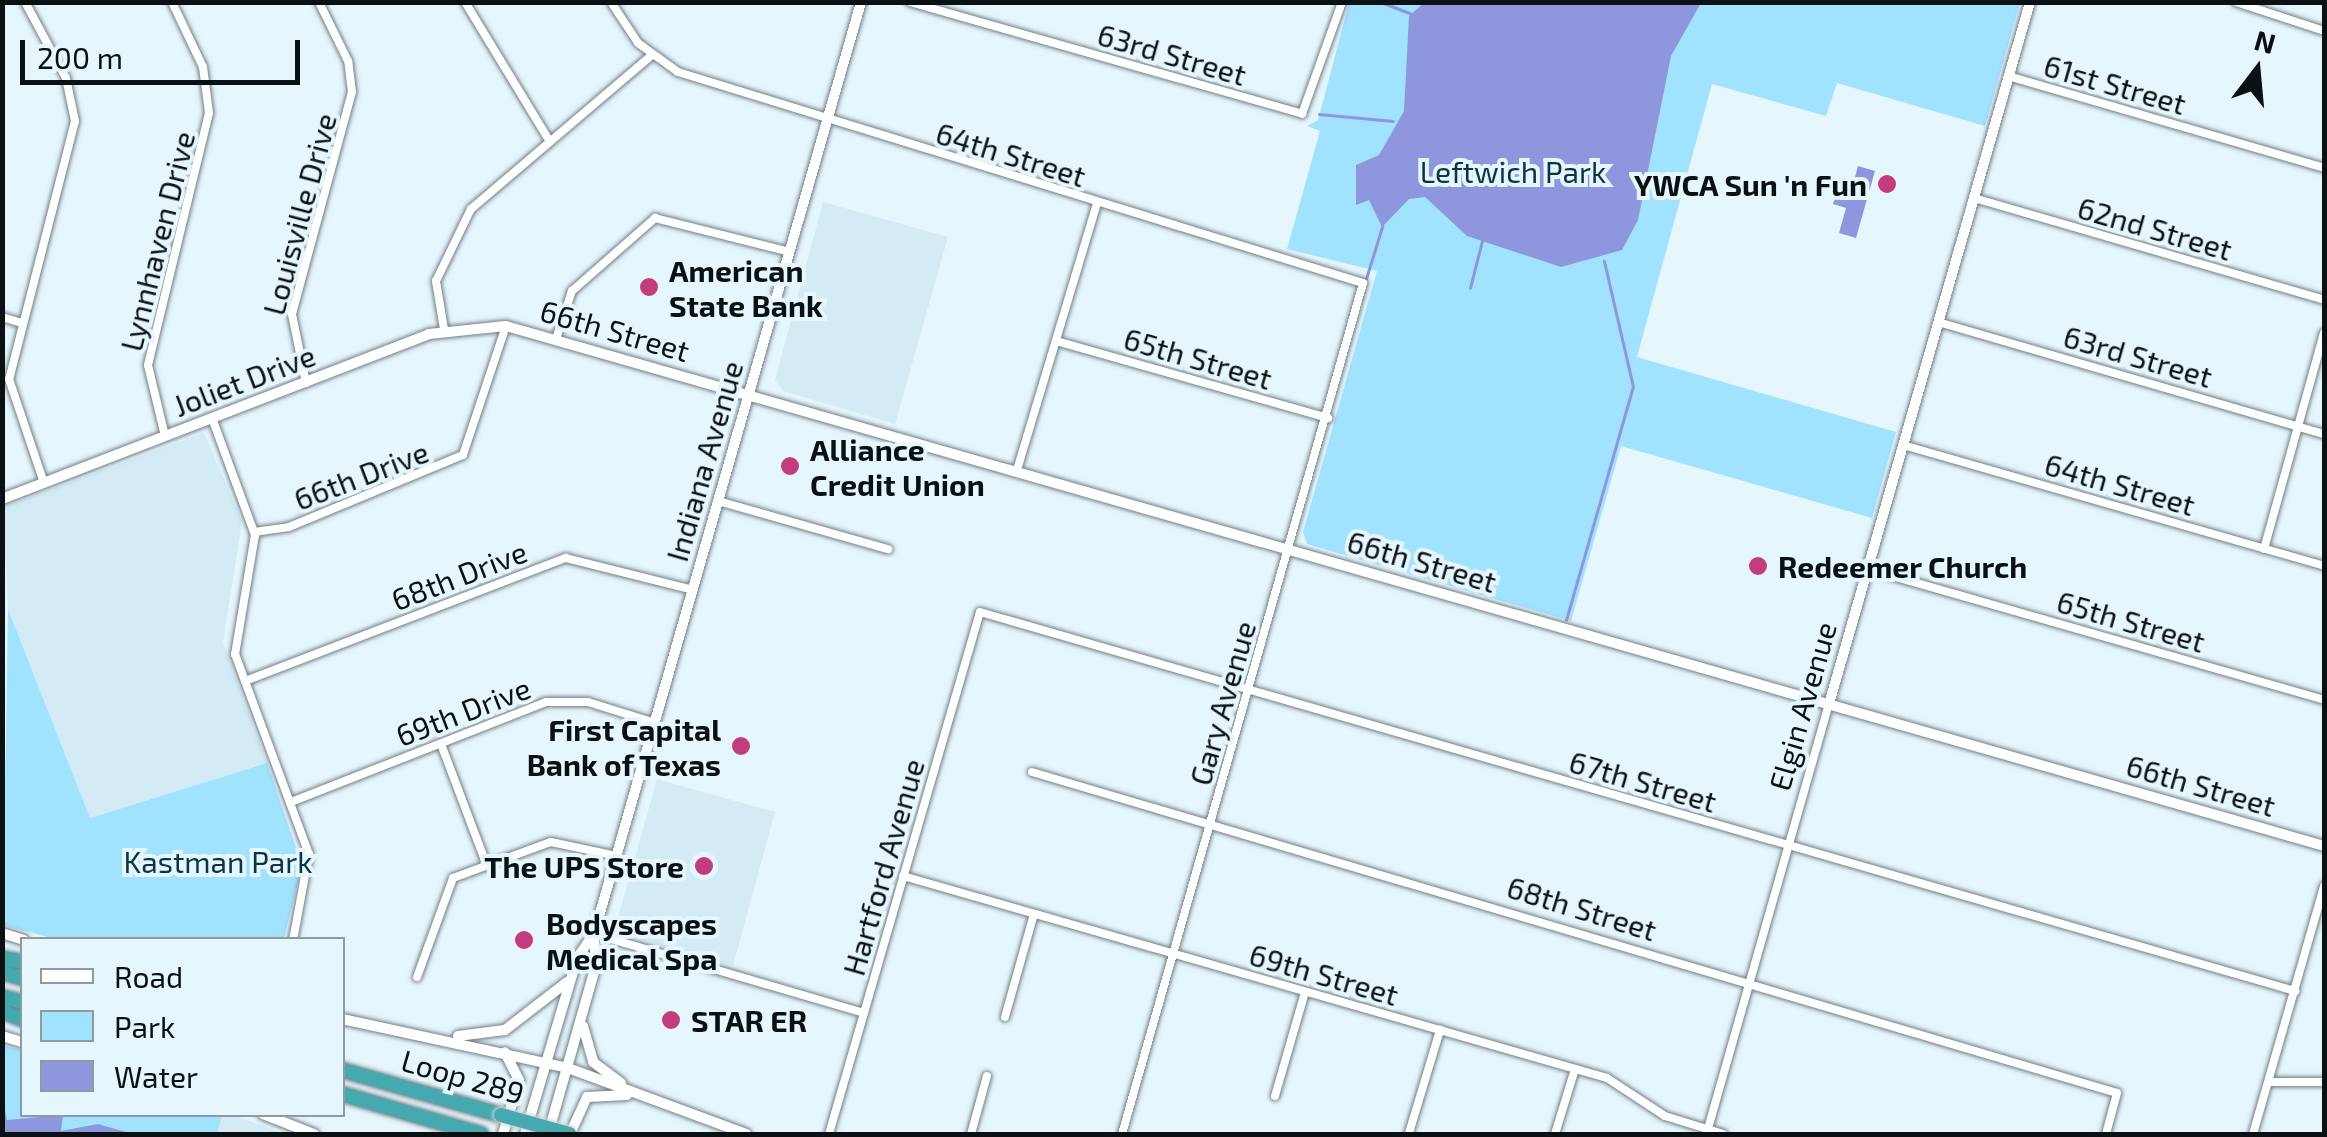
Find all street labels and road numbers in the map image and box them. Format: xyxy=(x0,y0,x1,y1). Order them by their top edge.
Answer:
street label: 63rd Street xyxy=(1094,16,1250,92)
street label: 61st Street xyxy=(2040,47,2190,121)
street label: Louisville Drive xyxy=(255,109,343,319)
street label: 64th Street xyxy=(932,114,1090,194)
street label: Lynnhaven Drive xyxy=(112,127,202,355)
street label: 62nd Street xyxy=(2074,189,2236,267)
street label: 66th Street xyxy=(536,292,694,368)
street label: 63rd Street xyxy=(2060,318,2216,394)
street label: 65th Street xyxy=(1120,320,1276,396)
street label: Joliet Drive xyxy=(168,336,320,424)
street label: Indiana Avenue xyxy=(658,356,750,566)
street label: 66th Drive xyxy=(289,433,433,517)
street label: 64th Street xyxy=(2041,445,2199,523)
street label: 66th Street xyxy=(1343,523,1501,599)
street label: 68th Drive xyxy=(386,533,532,617)
street label: 65th Street xyxy=(2053,583,2209,659)
street label: Gary Avenue xyxy=(1181,616,1263,790)
street label: Elgin Avenue xyxy=(1761,617,1843,795)
street label: 69th Drive xyxy=(391,669,535,753)
street label: 67th Street xyxy=(1565,743,1721,819)
street label: 66th Street xyxy=(2122,747,2280,823)
street label: Hartford Avenue xyxy=(835,754,931,980)
street label: 68th Street xyxy=(1503,868,1661,948)
street label: 69th Street xyxy=(1245,936,1403,1012)
street label: Loop 289 xyxy=(398,1041,528,1111)

